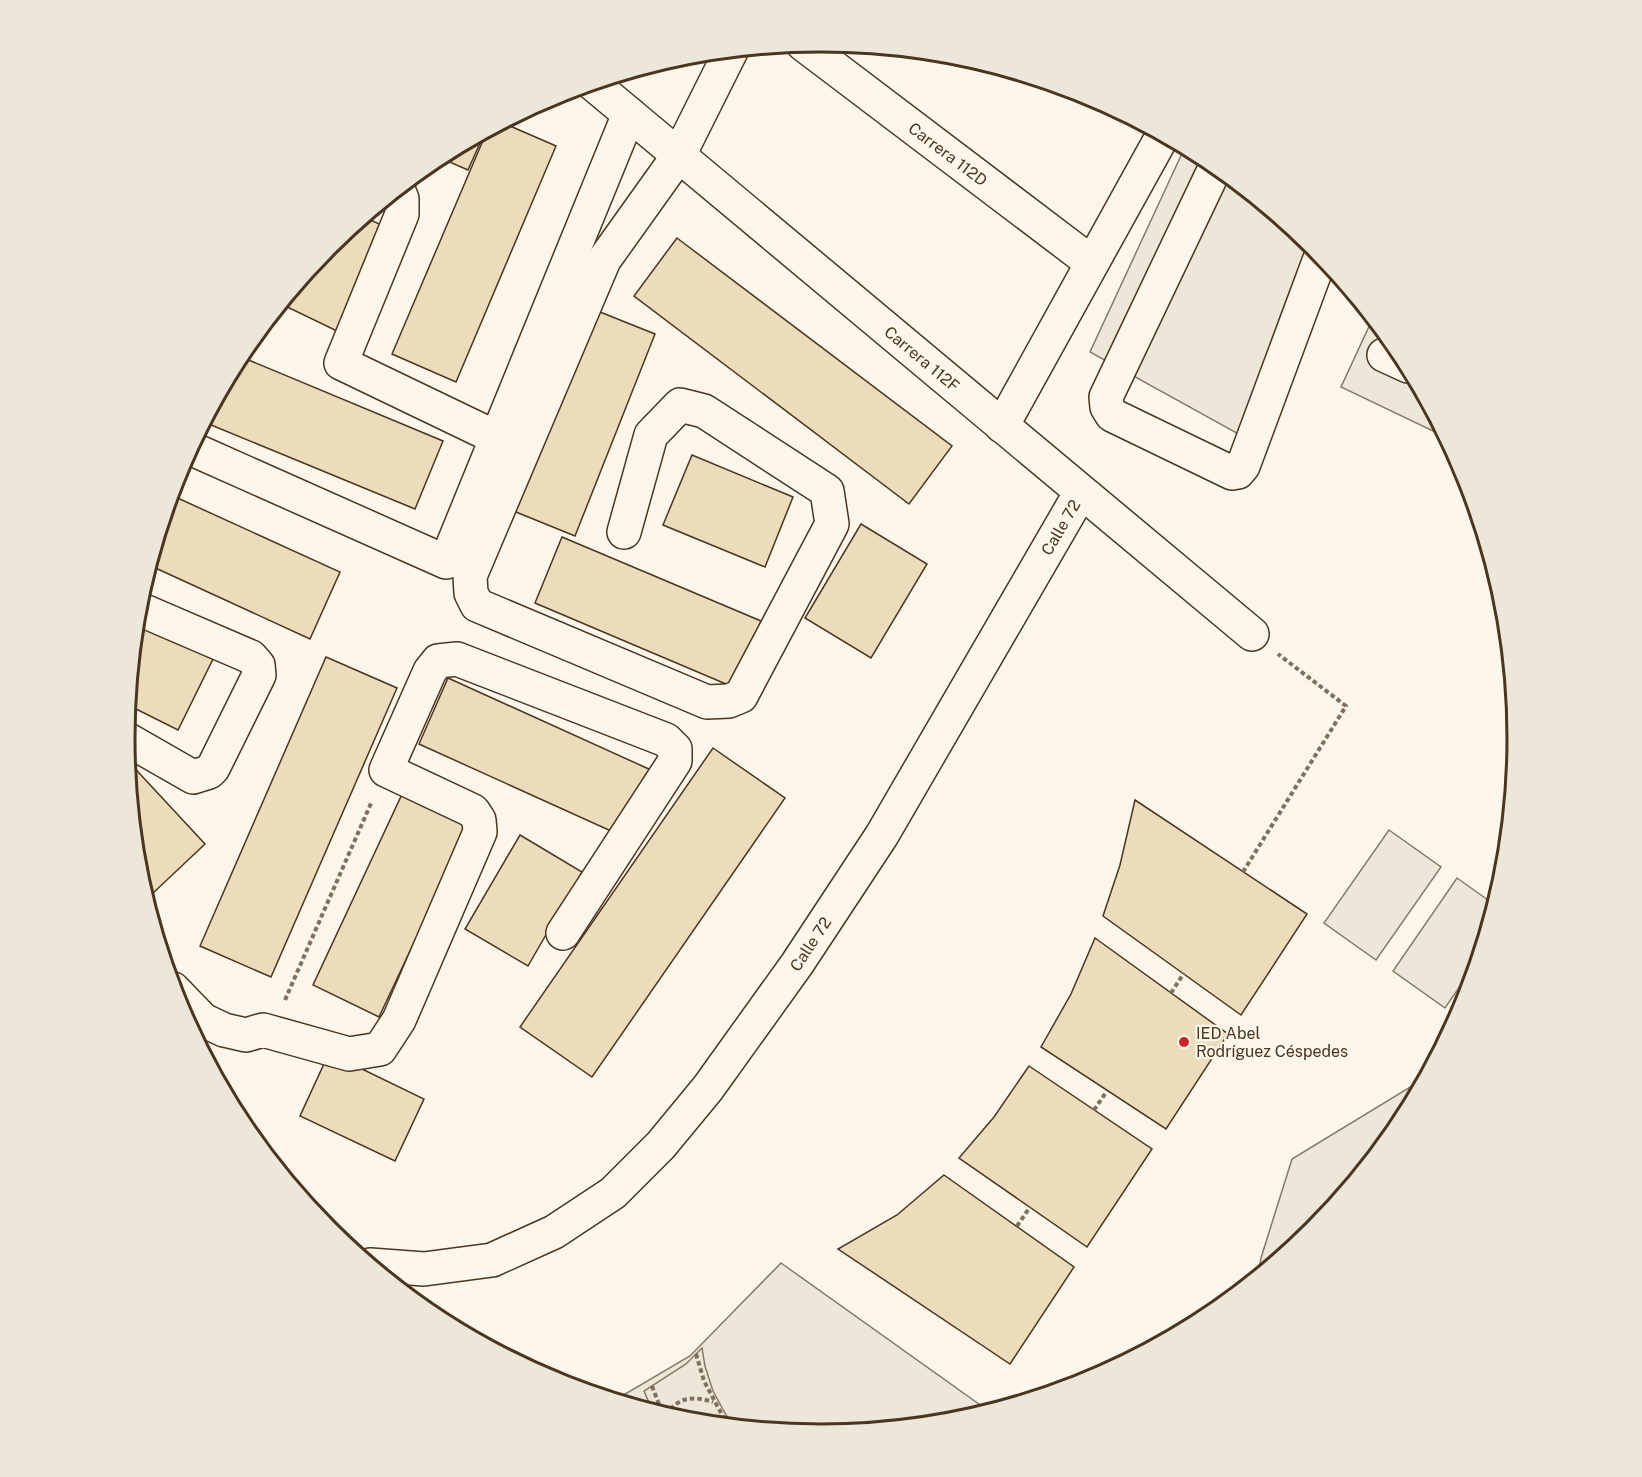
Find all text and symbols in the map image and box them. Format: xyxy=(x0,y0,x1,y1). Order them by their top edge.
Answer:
street label: Carrera 112D xyxy=(905,118,991,190)
street label: Carrera 112F xyxy=(881,322,964,395)
street label: Calle 72 xyxy=(1037,496,1084,559)
street label: Calle 72 xyxy=(786,913,835,975)
place label: IED Abel Rodríguez Céspedes xyxy=(1196,1024,1348,1061)
marker: IED Abel Rodríguez Céspedes xyxy=(1177,1035,1191,1049)

